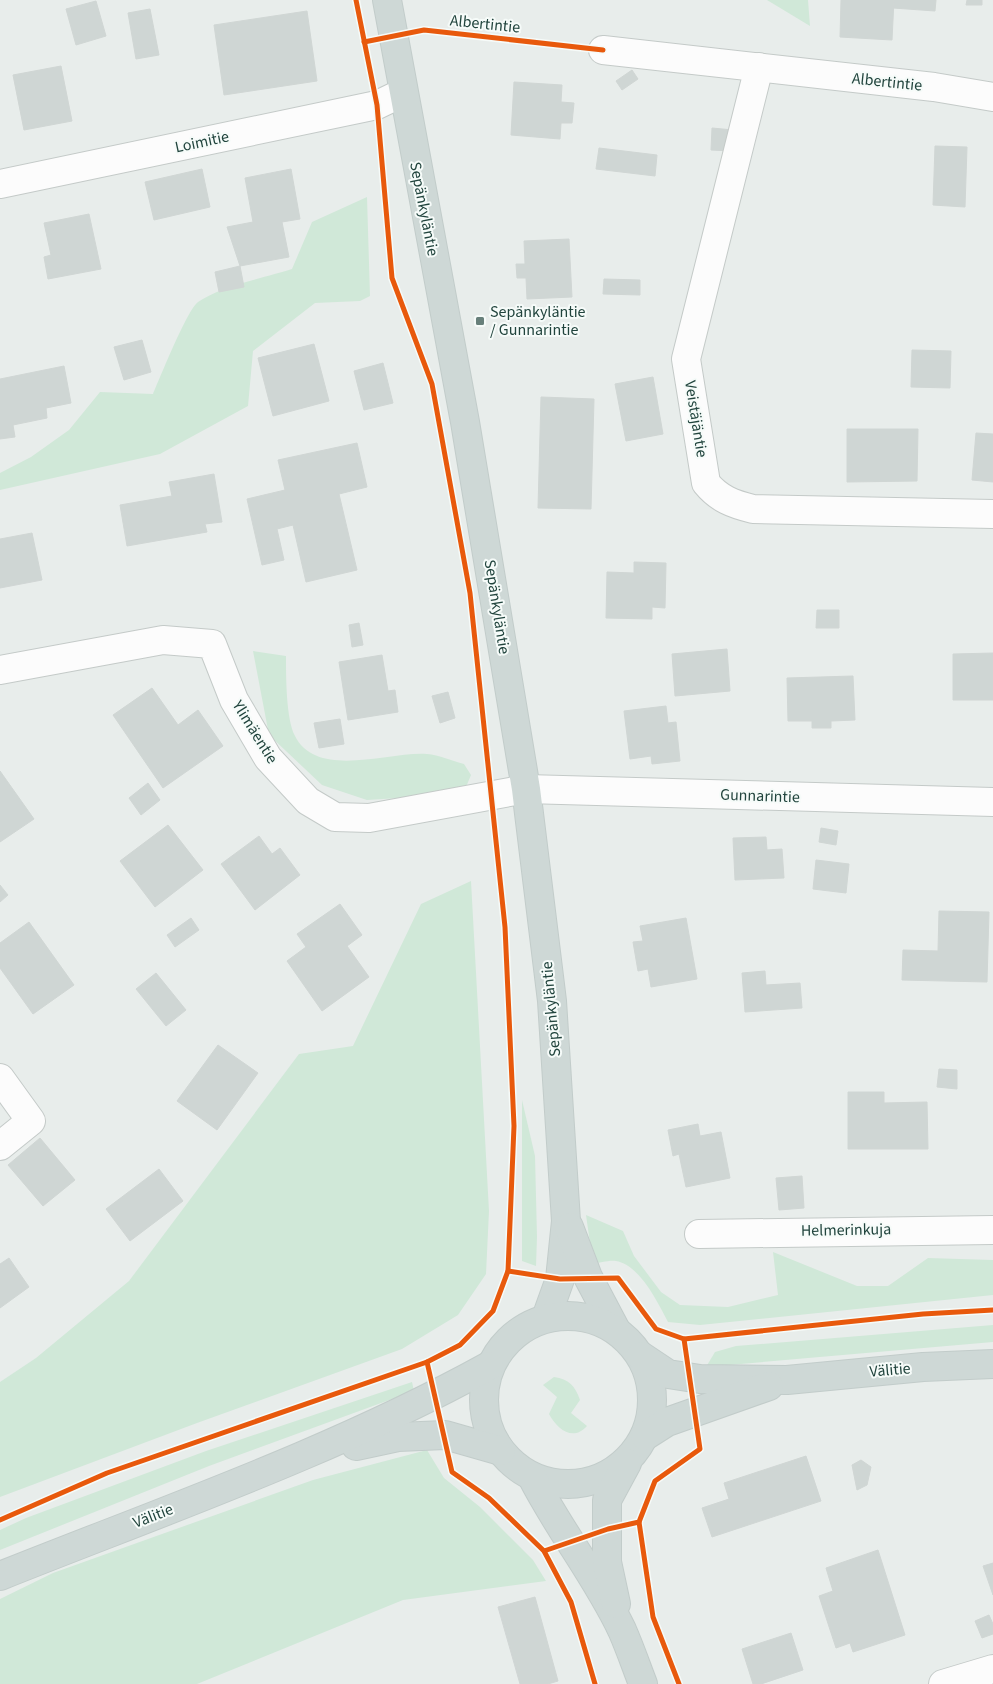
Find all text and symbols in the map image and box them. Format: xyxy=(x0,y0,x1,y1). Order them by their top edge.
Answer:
street label: Albertintie xyxy=(449,9,521,39)
street label: Albertintie xyxy=(851,67,923,97)
street label: Loimitie xyxy=(173,126,231,158)
street label: Sepänkyläntie xyxy=(404,160,444,258)
place label: Sepänkyläntie / Gunnarintie xyxy=(490,301,586,341)
marker: Sepänkyläntie / Gunnarintie xyxy=(474,315,486,327)
street label: Veistäjäntie xyxy=(679,379,713,459)
street label: Sepänkyläntie xyxy=(479,558,515,656)
street label: Ylimäentie xyxy=(226,695,283,768)
street label: Gunnarintie xyxy=(720,784,800,808)
street label: Sepänkyläntie xyxy=(536,960,566,1058)
street label: Helmerinkuja xyxy=(801,1218,891,1242)
street label: Välitie xyxy=(868,1357,912,1383)
street label: Välitie xyxy=(130,1498,176,1534)

